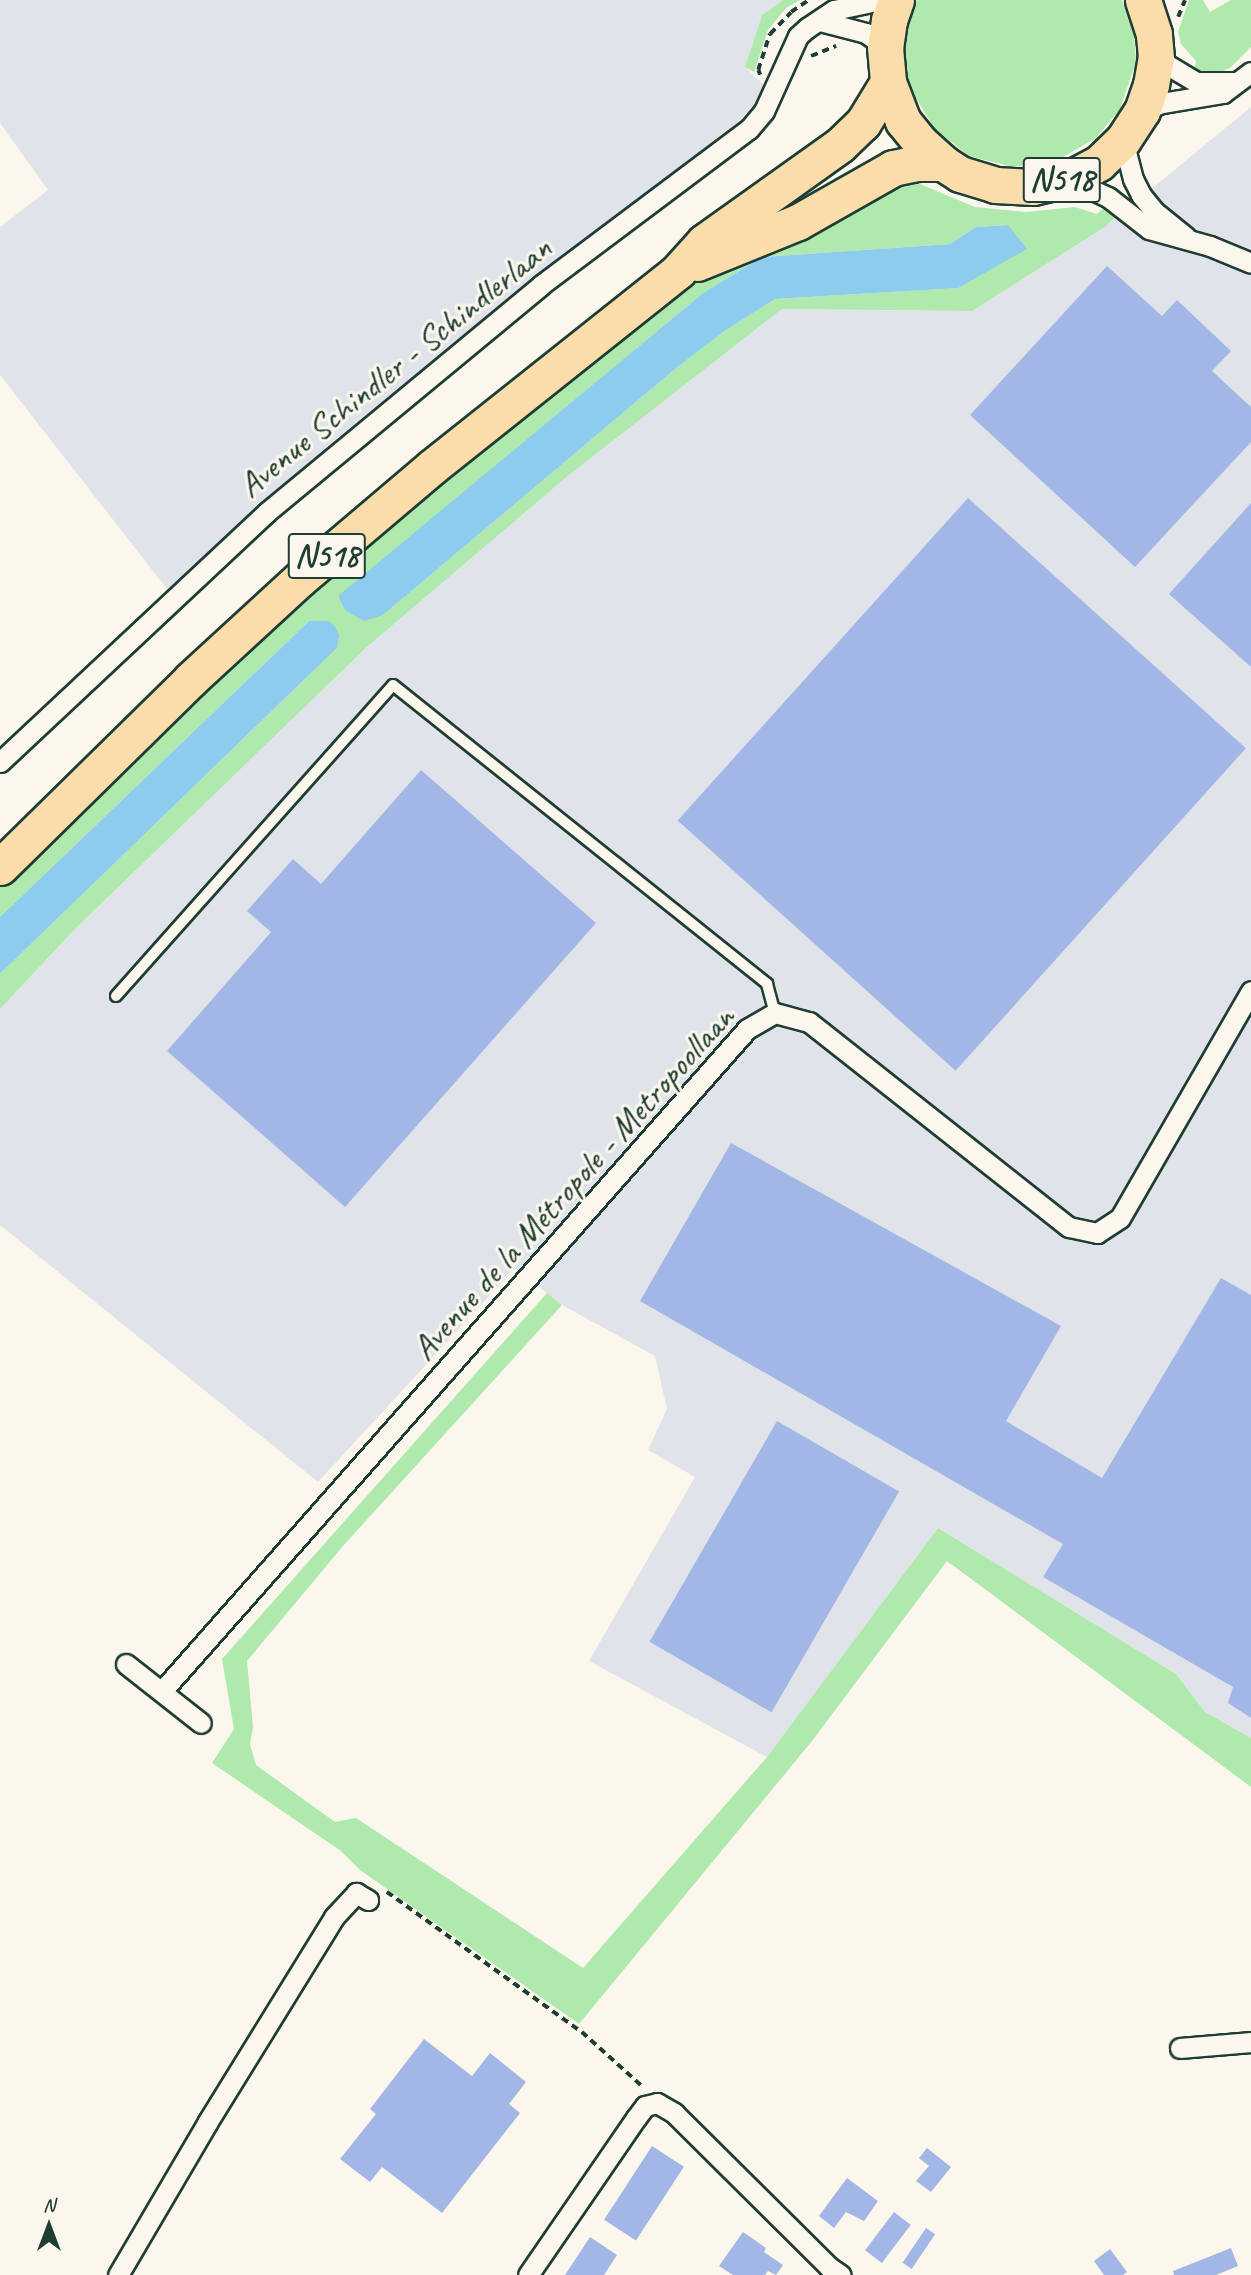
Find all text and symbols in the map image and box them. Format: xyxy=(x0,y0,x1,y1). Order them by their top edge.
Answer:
road number: N518 xyxy=(1022,150,1102,210)
street label: Avenue Schindler - Schindlerlaan xyxy=(230,228,560,506)
road number: N518 xyxy=(287,526,367,586)
street label: Avenue de la Métropole - Metropoollaan xyxy=(402,997,744,1369)
north arrow xyxy=(14,2191,84,2261)
text: N xyxy=(43,2193,55,2217)

